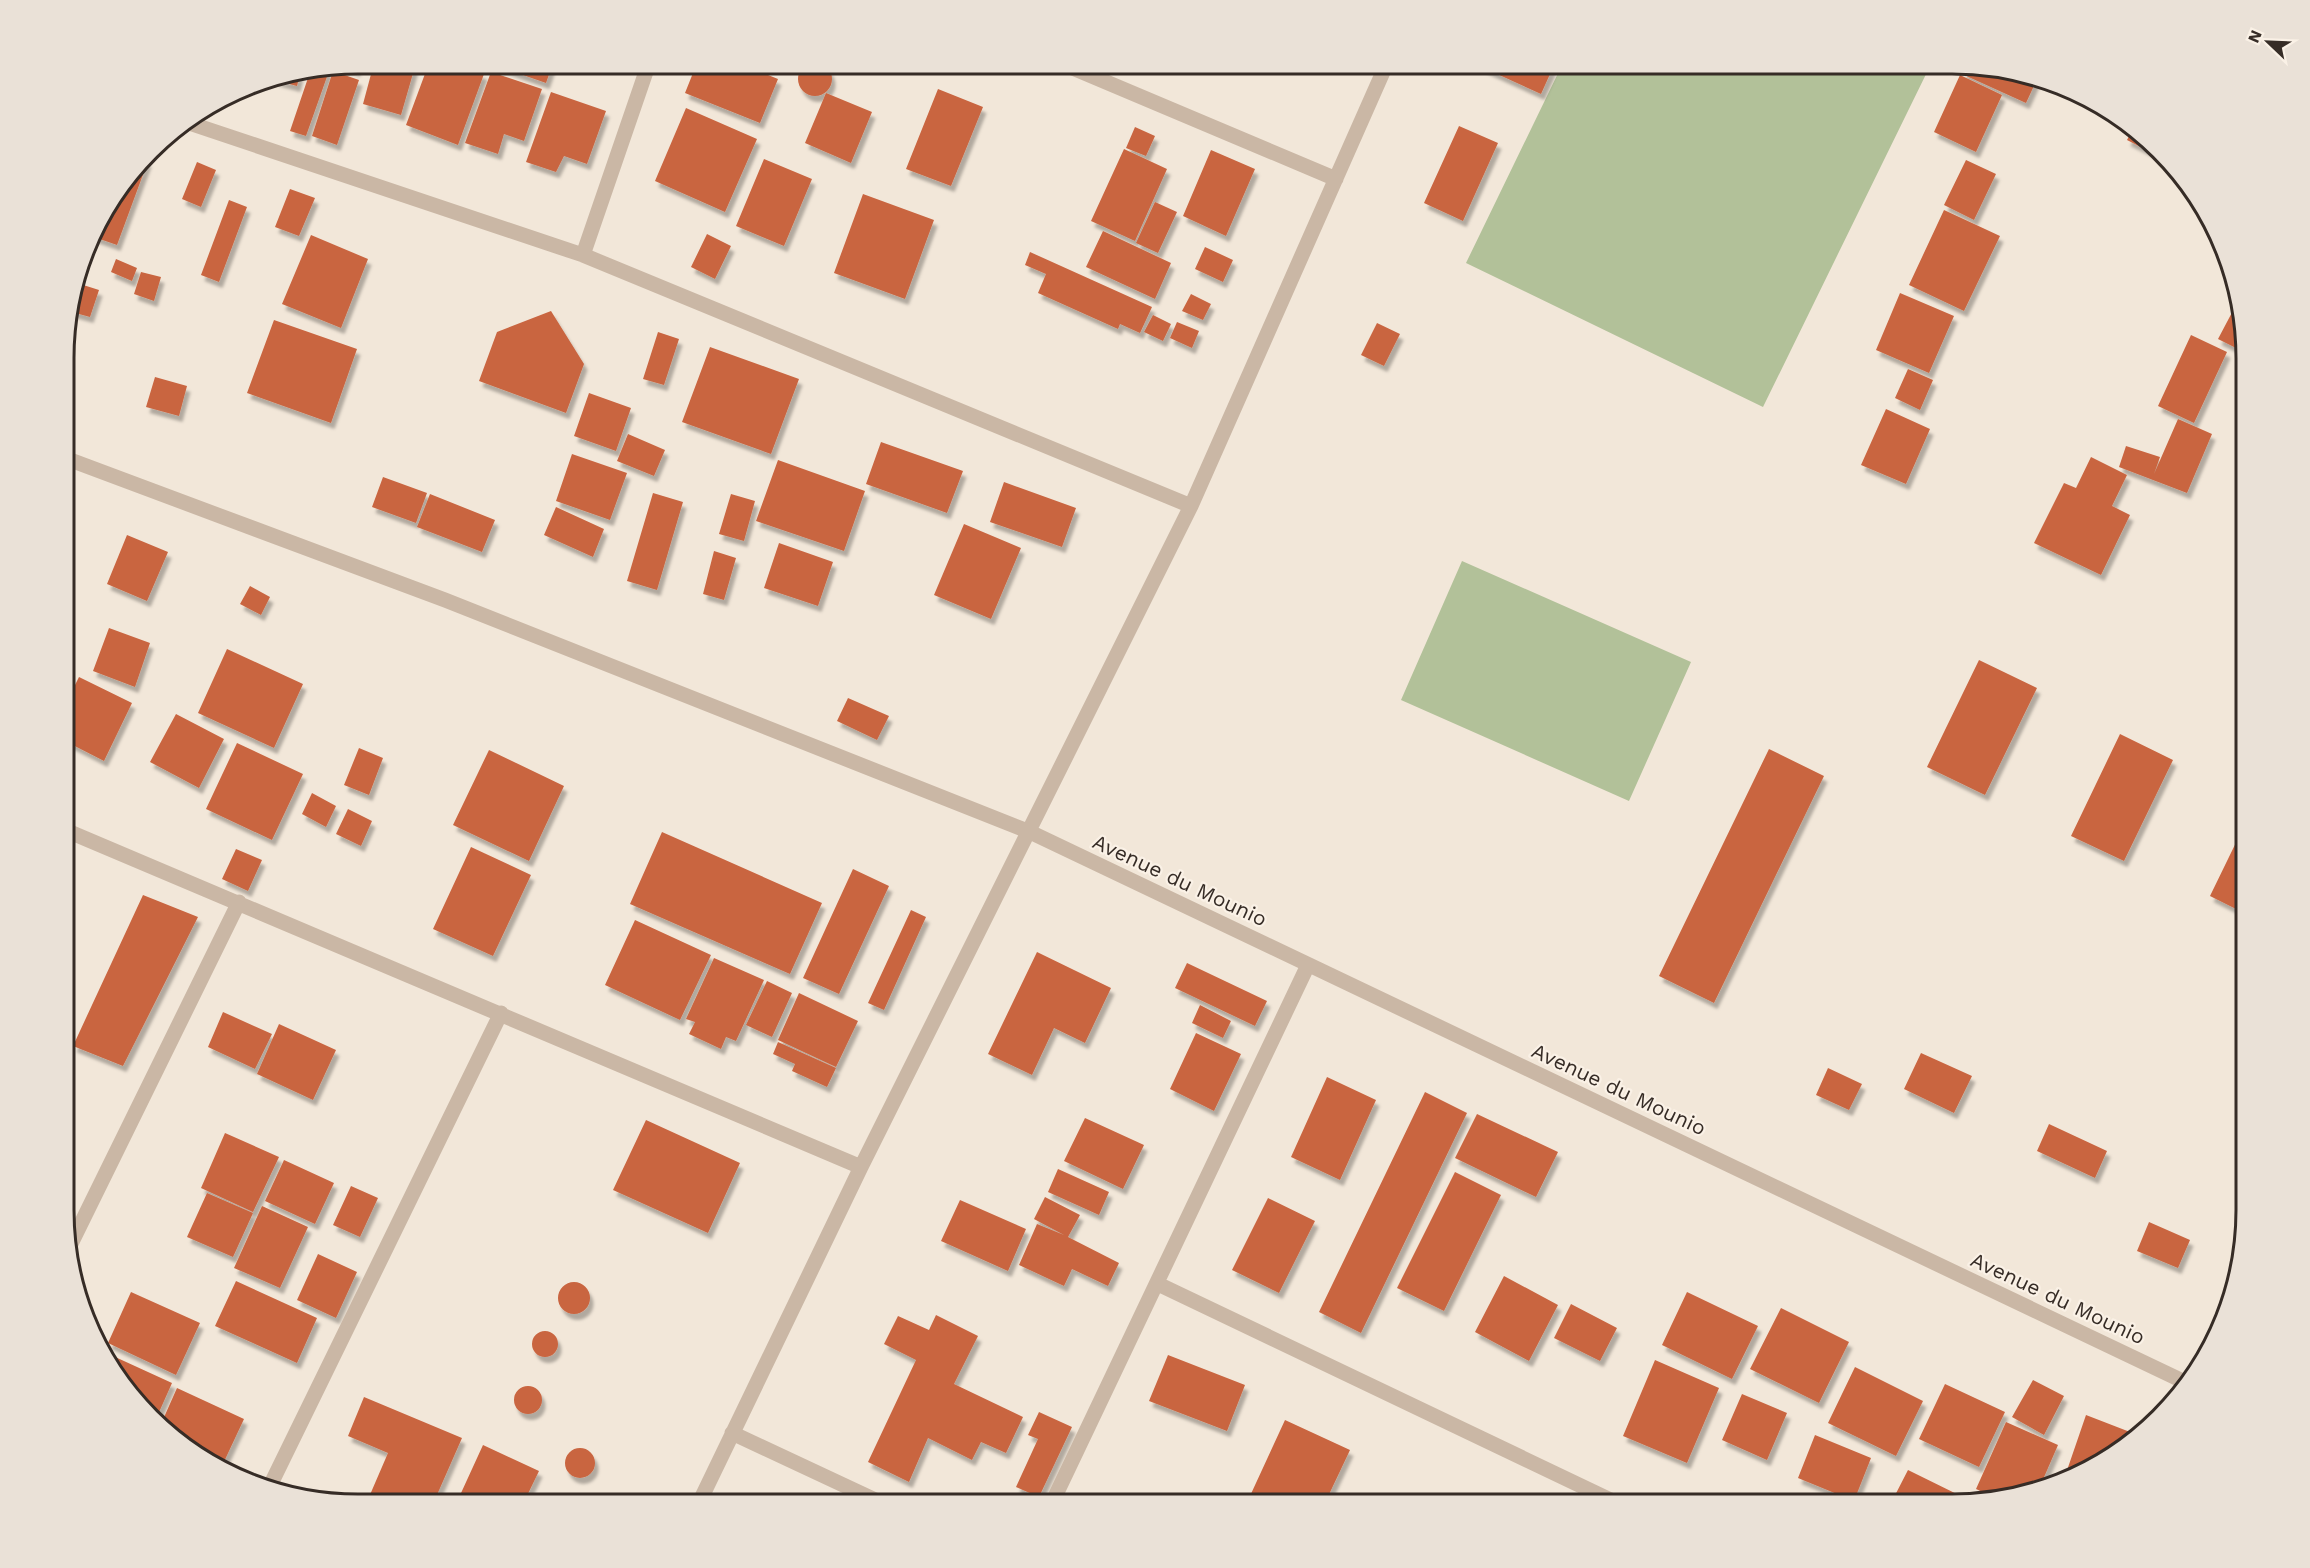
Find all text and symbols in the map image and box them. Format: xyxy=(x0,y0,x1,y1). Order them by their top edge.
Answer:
north arrow xyxy=(2238,12,2298,72)
text: N xyxy=(2244,27,2266,46)
street label: Avenue du Mounio xyxy=(1089,829,1271,931)
street label: Avenue du Mounio xyxy=(1528,1038,1710,1140)
street label: Avenue du Mounio xyxy=(1967,1247,2149,1349)

